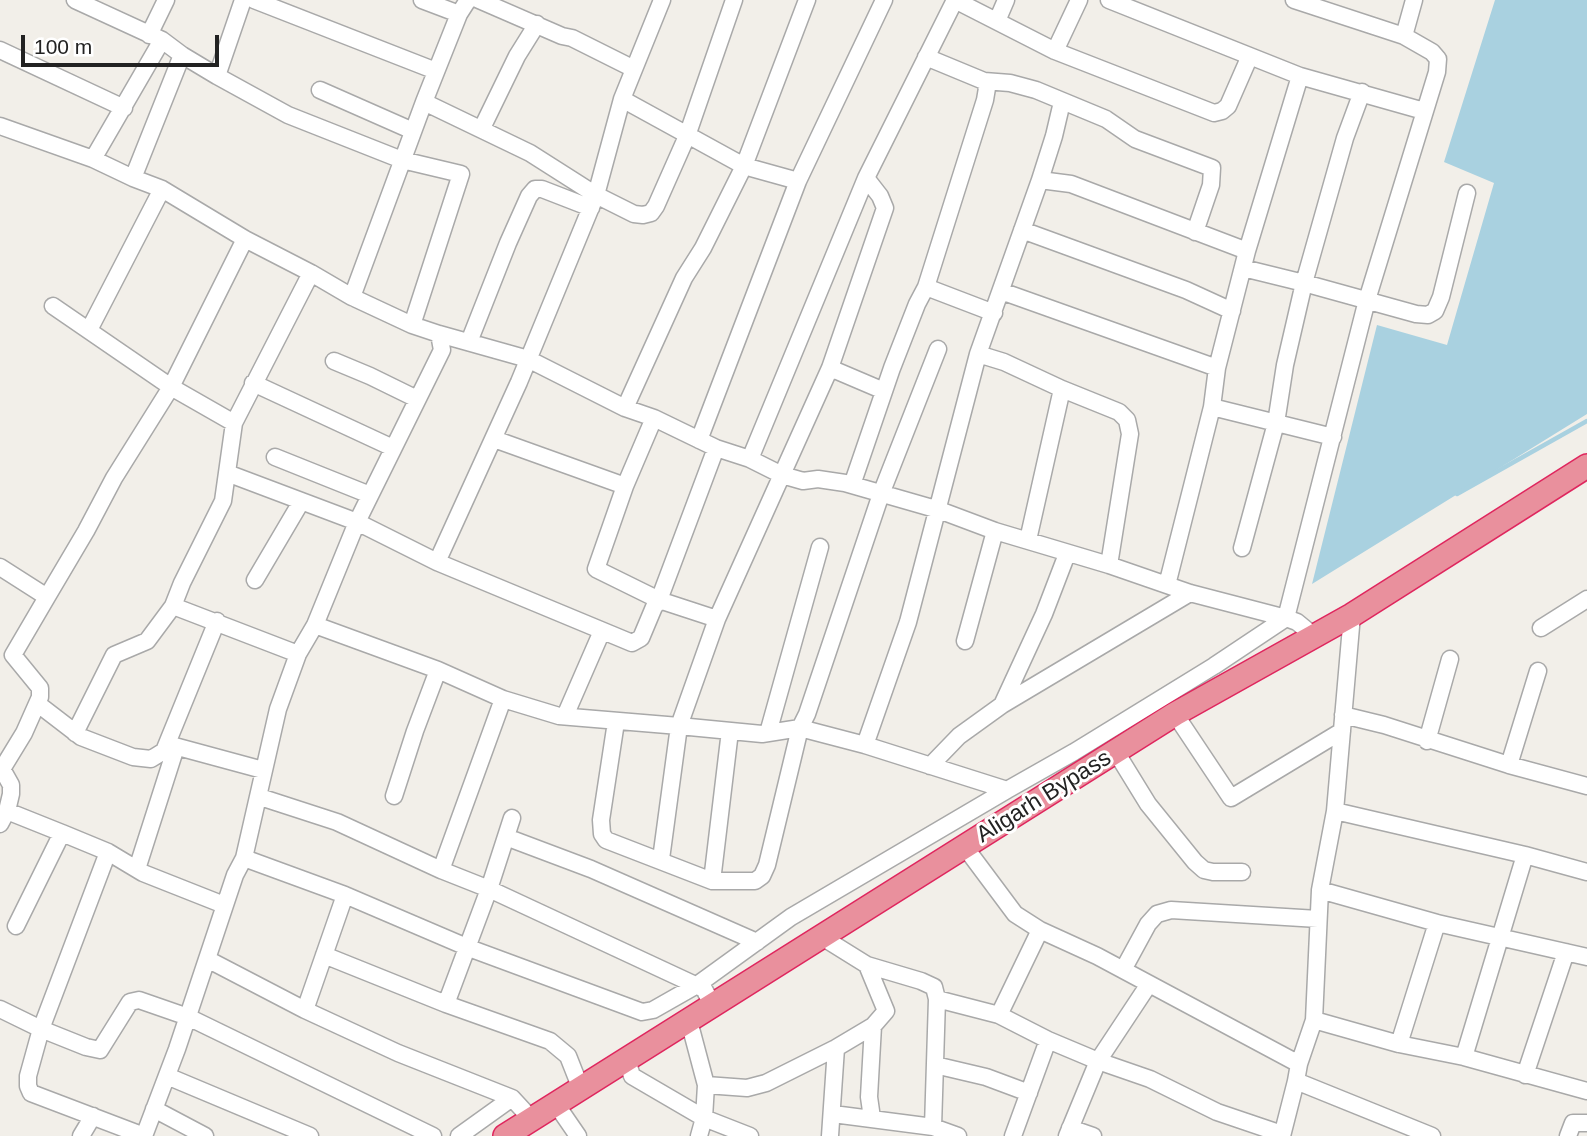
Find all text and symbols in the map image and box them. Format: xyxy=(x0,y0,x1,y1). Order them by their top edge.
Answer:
scale bar xyxy=(24,21,222,65)
text: 100 m xyxy=(34,35,92,58)
street label: Aligarh Bypass xyxy=(972,745,1116,849)

